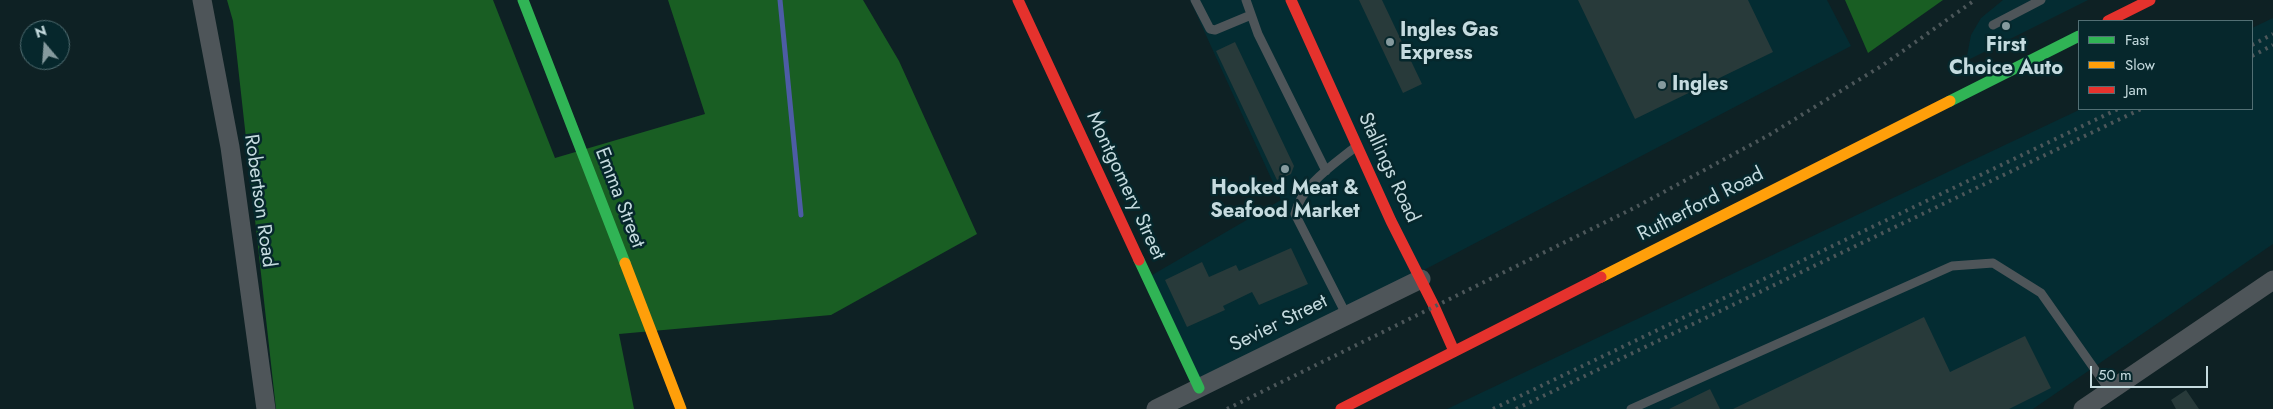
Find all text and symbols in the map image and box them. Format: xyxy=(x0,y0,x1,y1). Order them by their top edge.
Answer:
place label: Ingles Gas Express xyxy=(1400,19,1498,66)
north arrow xyxy=(20,20,70,70)
text: N xyxy=(32,20,49,43)
marker: First Choice Auto xyxy=(2000,20,2012,32)
legend xyxy=(2078,20,2253,110)
text: Fast xyxy=(2125,29,2149,51)
place label: First Choice Auto xyxy=(1949,34,2063,81)
marker: Ingles Gas Express xyxy=(1384,36,1396,48)
text: Slow xyxy=(2125,54,2155,76)
place label: Ingles xyxy=(1672,73,1728,97)
marker: Ingles xyxy=(1656,79,1668,91)
text: Jam xyxy=(2125,79,2148,101)
street label: Montgomery Street xyxy=(1080,108,1170,264)
street label: Stallings Road xyxy=(1352,109,1424,227)
street label: Robertson Road xyxy=(238,133,280,269)
street label: Emma Street xyxy=(589,144,649,252)
marker: Hooked Meat & Seafood Market xyxy=(1279,163,1291,175)
street label: Rutherford Road xyxy=(1634,163,1768,247)
place label: Hooked Meat & Seafood Market xyxy=(1210,177,1360,224)
street label: Sevier Street xyxy=(1226,290,1332,358)
scale bar xyxy=(2093,356,2210,388)
text: 50 m xyxy=(2098,364,2132,386)

